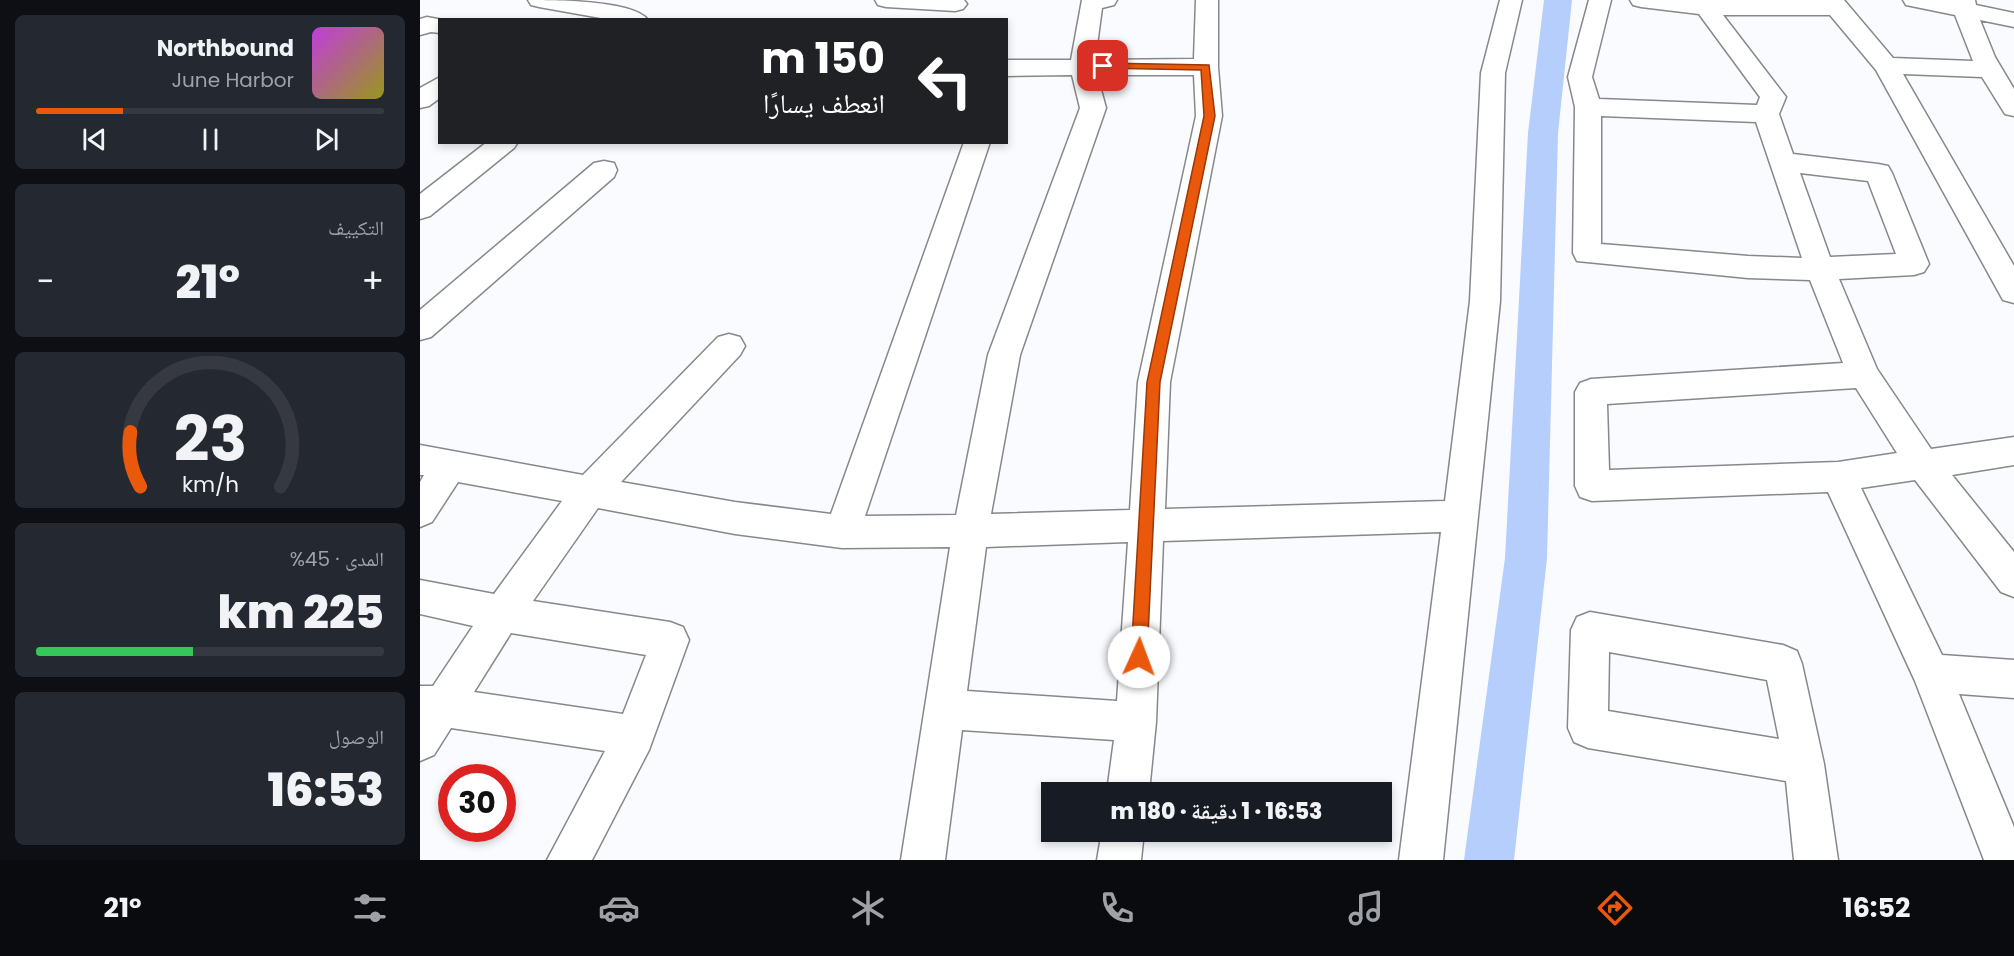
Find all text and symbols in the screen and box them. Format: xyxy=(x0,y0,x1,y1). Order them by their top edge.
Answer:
text: 150 m xyxy=(761,29,885,88)
text: Northbound xyxy=(157,33,294,64)
pin xyxy=(1077,40,1128,91)
icon: left xyxy=(906,42,984,120)
icon: arrive xyxy=(1086,49,1119,82)
text: June Harbor xyxy=(171,66,294,94)
text: انعطف يسارًا xyxy=(763,85,885,122)
icon: previous xyxy=(78,123,111,156)
icon: pause xyxy=(194,123,227,156)
icon: next xyxy=(310,123,343,156)
text: التكييف xyxy=(328,214,384,242)
text: 21° xyxy=(176,251,240,314)
text: − xyxy=(36,258,54,305)
text: + xyxy=(361,258,384,305)
text: 23 xyxy=(173,395,247,483)
text: km/h xyxy=(181,469,239,500)
text: المدى · 45% xyxy=(290,545,384,573)
text: 225 km xyxy=(218,581,384,644)
position arrow xyxy=(1107,625,1171,689)
text: الوصول xyxy=(329,723,384,751)
text: 16:53 xyxy=(267,759,384,822)
speed limit sign: 30 xyxy=(438,764,516,842)
text: 16:53 · 1 دقيقة · 180 m xyxy=(1111,796,1323,827)
icon: filters xyxy=(349,887,391,929)
icon: car xyxy=(598,887,640,929)
icon: climate xyxy=(847,887,889,929)
icon: phone xyxy=(1096,887,1138,929)
icon: music xyxy=(1345,887,1387,929)
icon: directions xyxy=(1594,887,1636,929)
text: 21° xyxy=(104,889,142,926)
text: 16:52 xyxy=(1843,889,1911,926)

